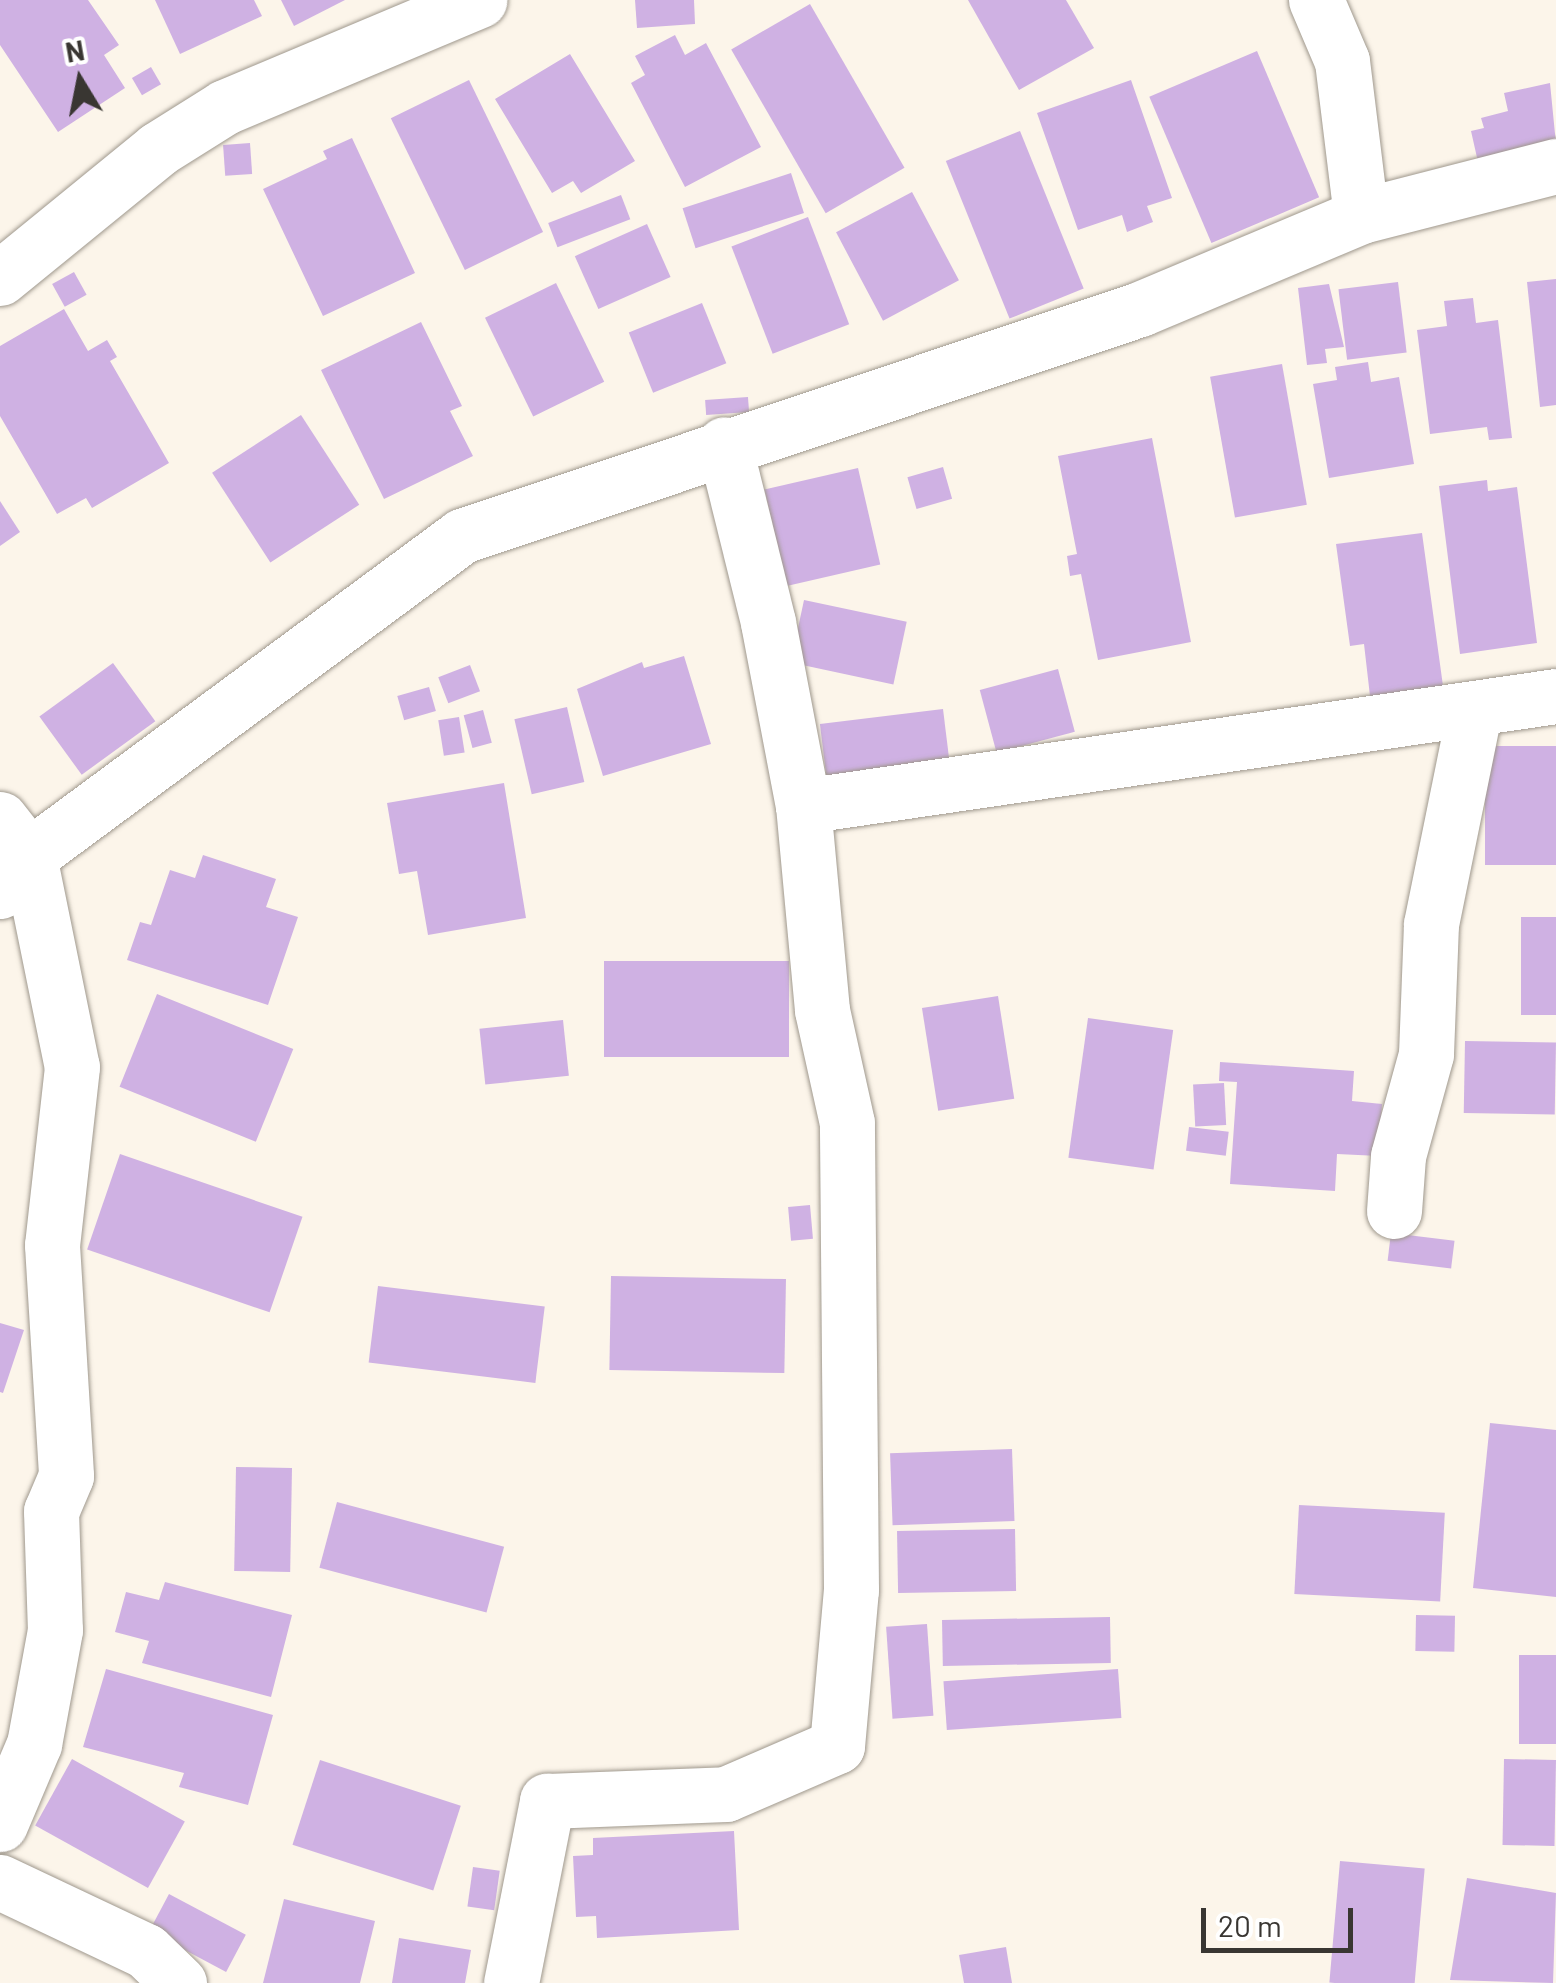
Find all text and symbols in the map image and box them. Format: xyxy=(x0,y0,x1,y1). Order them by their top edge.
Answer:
north arrow xyxy=(30,30,130,130)
text: N xyxy=(63,32,87,69)
scale bar xyxy=(1206,1888,1358,1950)
text: 20 m xyxy=(1218,1907,1282,1943)

